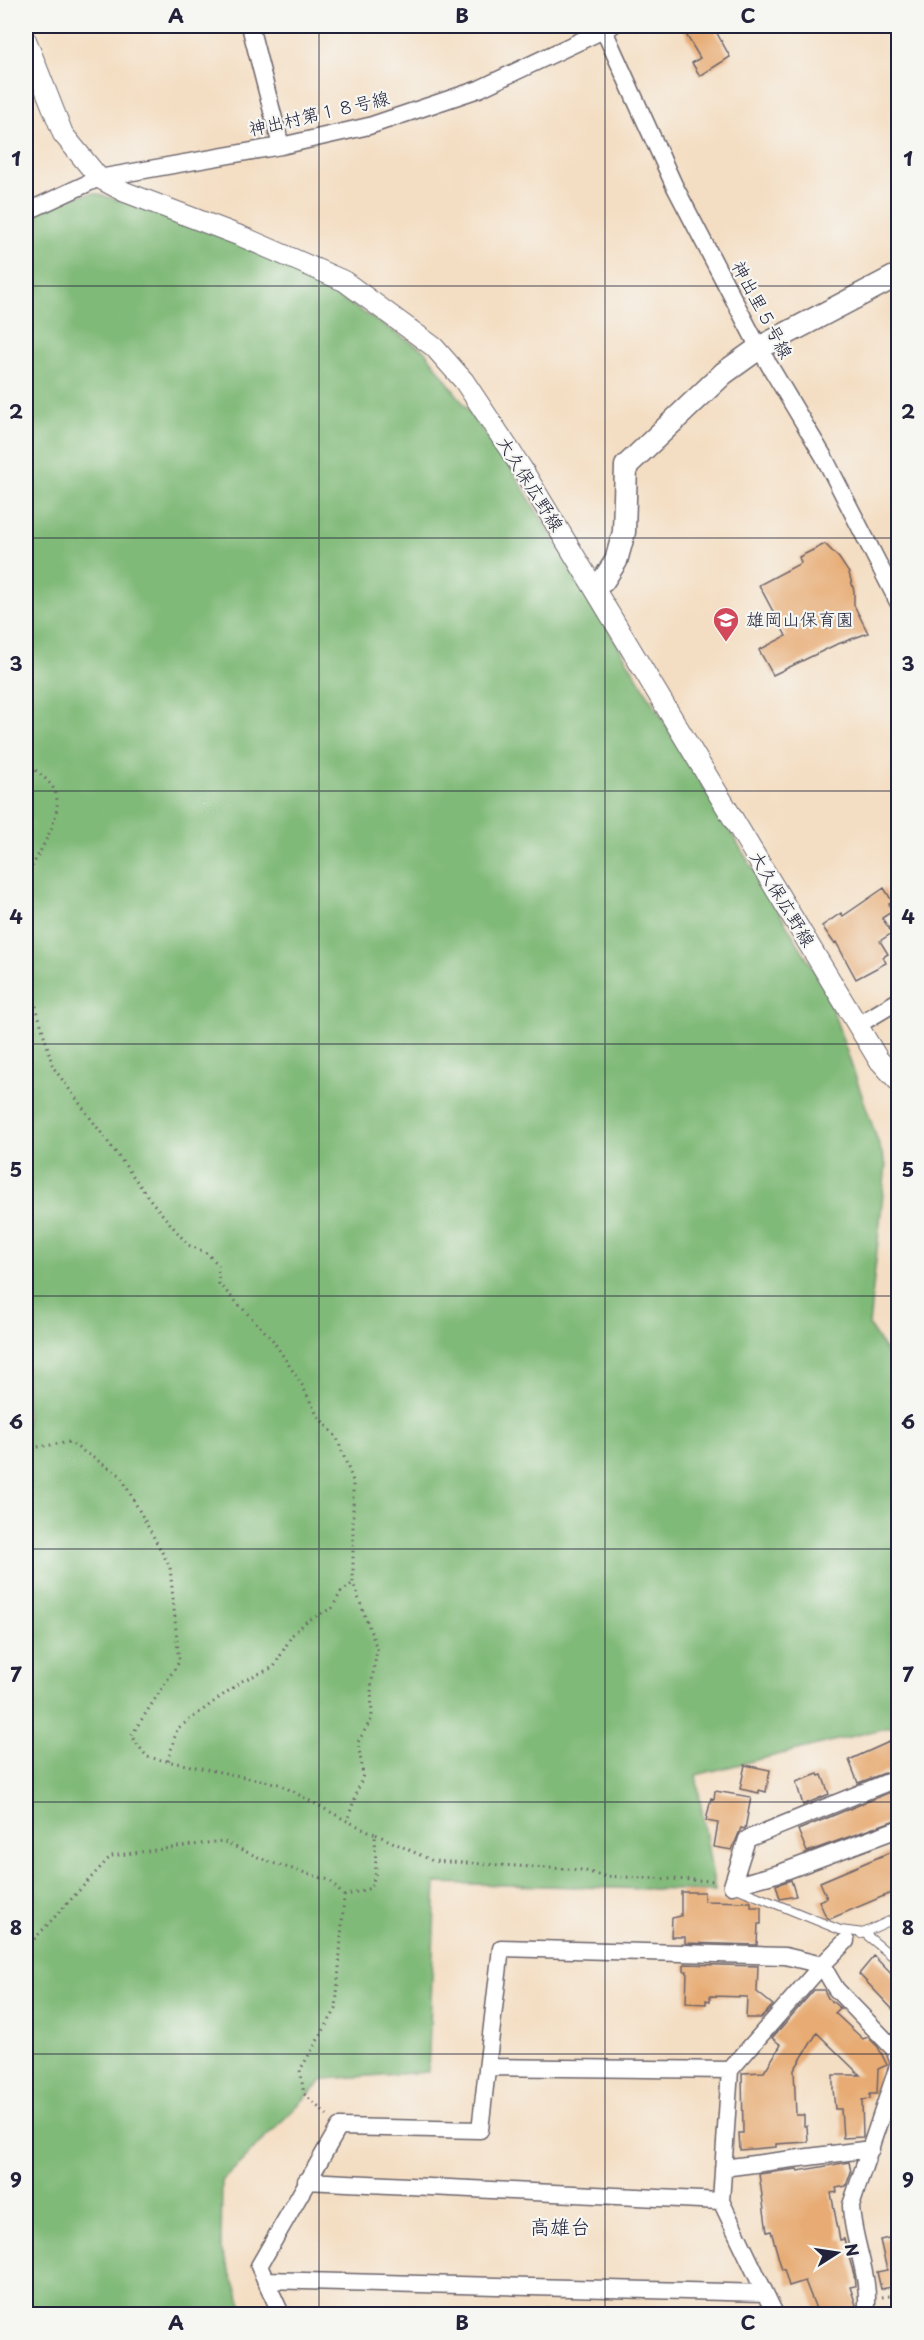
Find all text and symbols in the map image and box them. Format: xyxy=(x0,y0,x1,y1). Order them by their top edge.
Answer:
text: A xyxy=(168,0,184,30)
text: B xyxy=(455,0,469,30)
text: C xyxy=(740,0,756,30)
street label: 神出村第１８号線 xyxy=(245,83,392,142)
text: 1 xyxy=(11,143,21,173)
text: 1 xyxy=(903,143,913,173)
street label: 神出里５号線 xyxy=(726,255,801,363)
text: 2 xyxy=(9,396,23,426)
text: 2 xyxy=(901,396,915,426)
street label: 大久保広野線 xyxy=(491,430,571,536)
school or university icon: 雄岡山保育園 xyxy=(711,605,741,643)
place label: 雄岡山保育園 xyxy=(746,605,854,632)
text: 3 xyxy=(9,648,23,678)
text: 3 xyxy=(901,648,915,678)
street label: 大久保広野線 xyxy=(744,845,823,951)
text: 4 xyxy=(9,901,23,931)
text: 4 xyxy=(901,901,915,931)
text: 5 xyxy=(10,1154,22,1184)
text: 5 xyxy=(902,1154,914,1184)
text: 6 xyxy=(9,1406,23,1436)
text: 6 xyxy=(901,1406,915,1436)
text: 7 xyxy=(10,1659,22,1689)
text: 7 xyxy=(902,1659,914,1689)
text: 8 xyxy=(10,1912,22,1942)
text: 8 xyxy=(902,1912,914,1942)
text: 9 xyxy=(10,2164,22,2194)
text: 9 xyxy=(902,2164,914,2194)
district label: 高雄台 xyxy=(530,2211,590,2241)
north arrow xyxy=(807,2223,867,2283)
text: N xyxy=(840,2241,866,2258)
text: A xyxy=(168,2307,184,2337)
text: B xyxy=(455,2307,469,2337)
text: C xyxy=(740,2307,756,2337)

